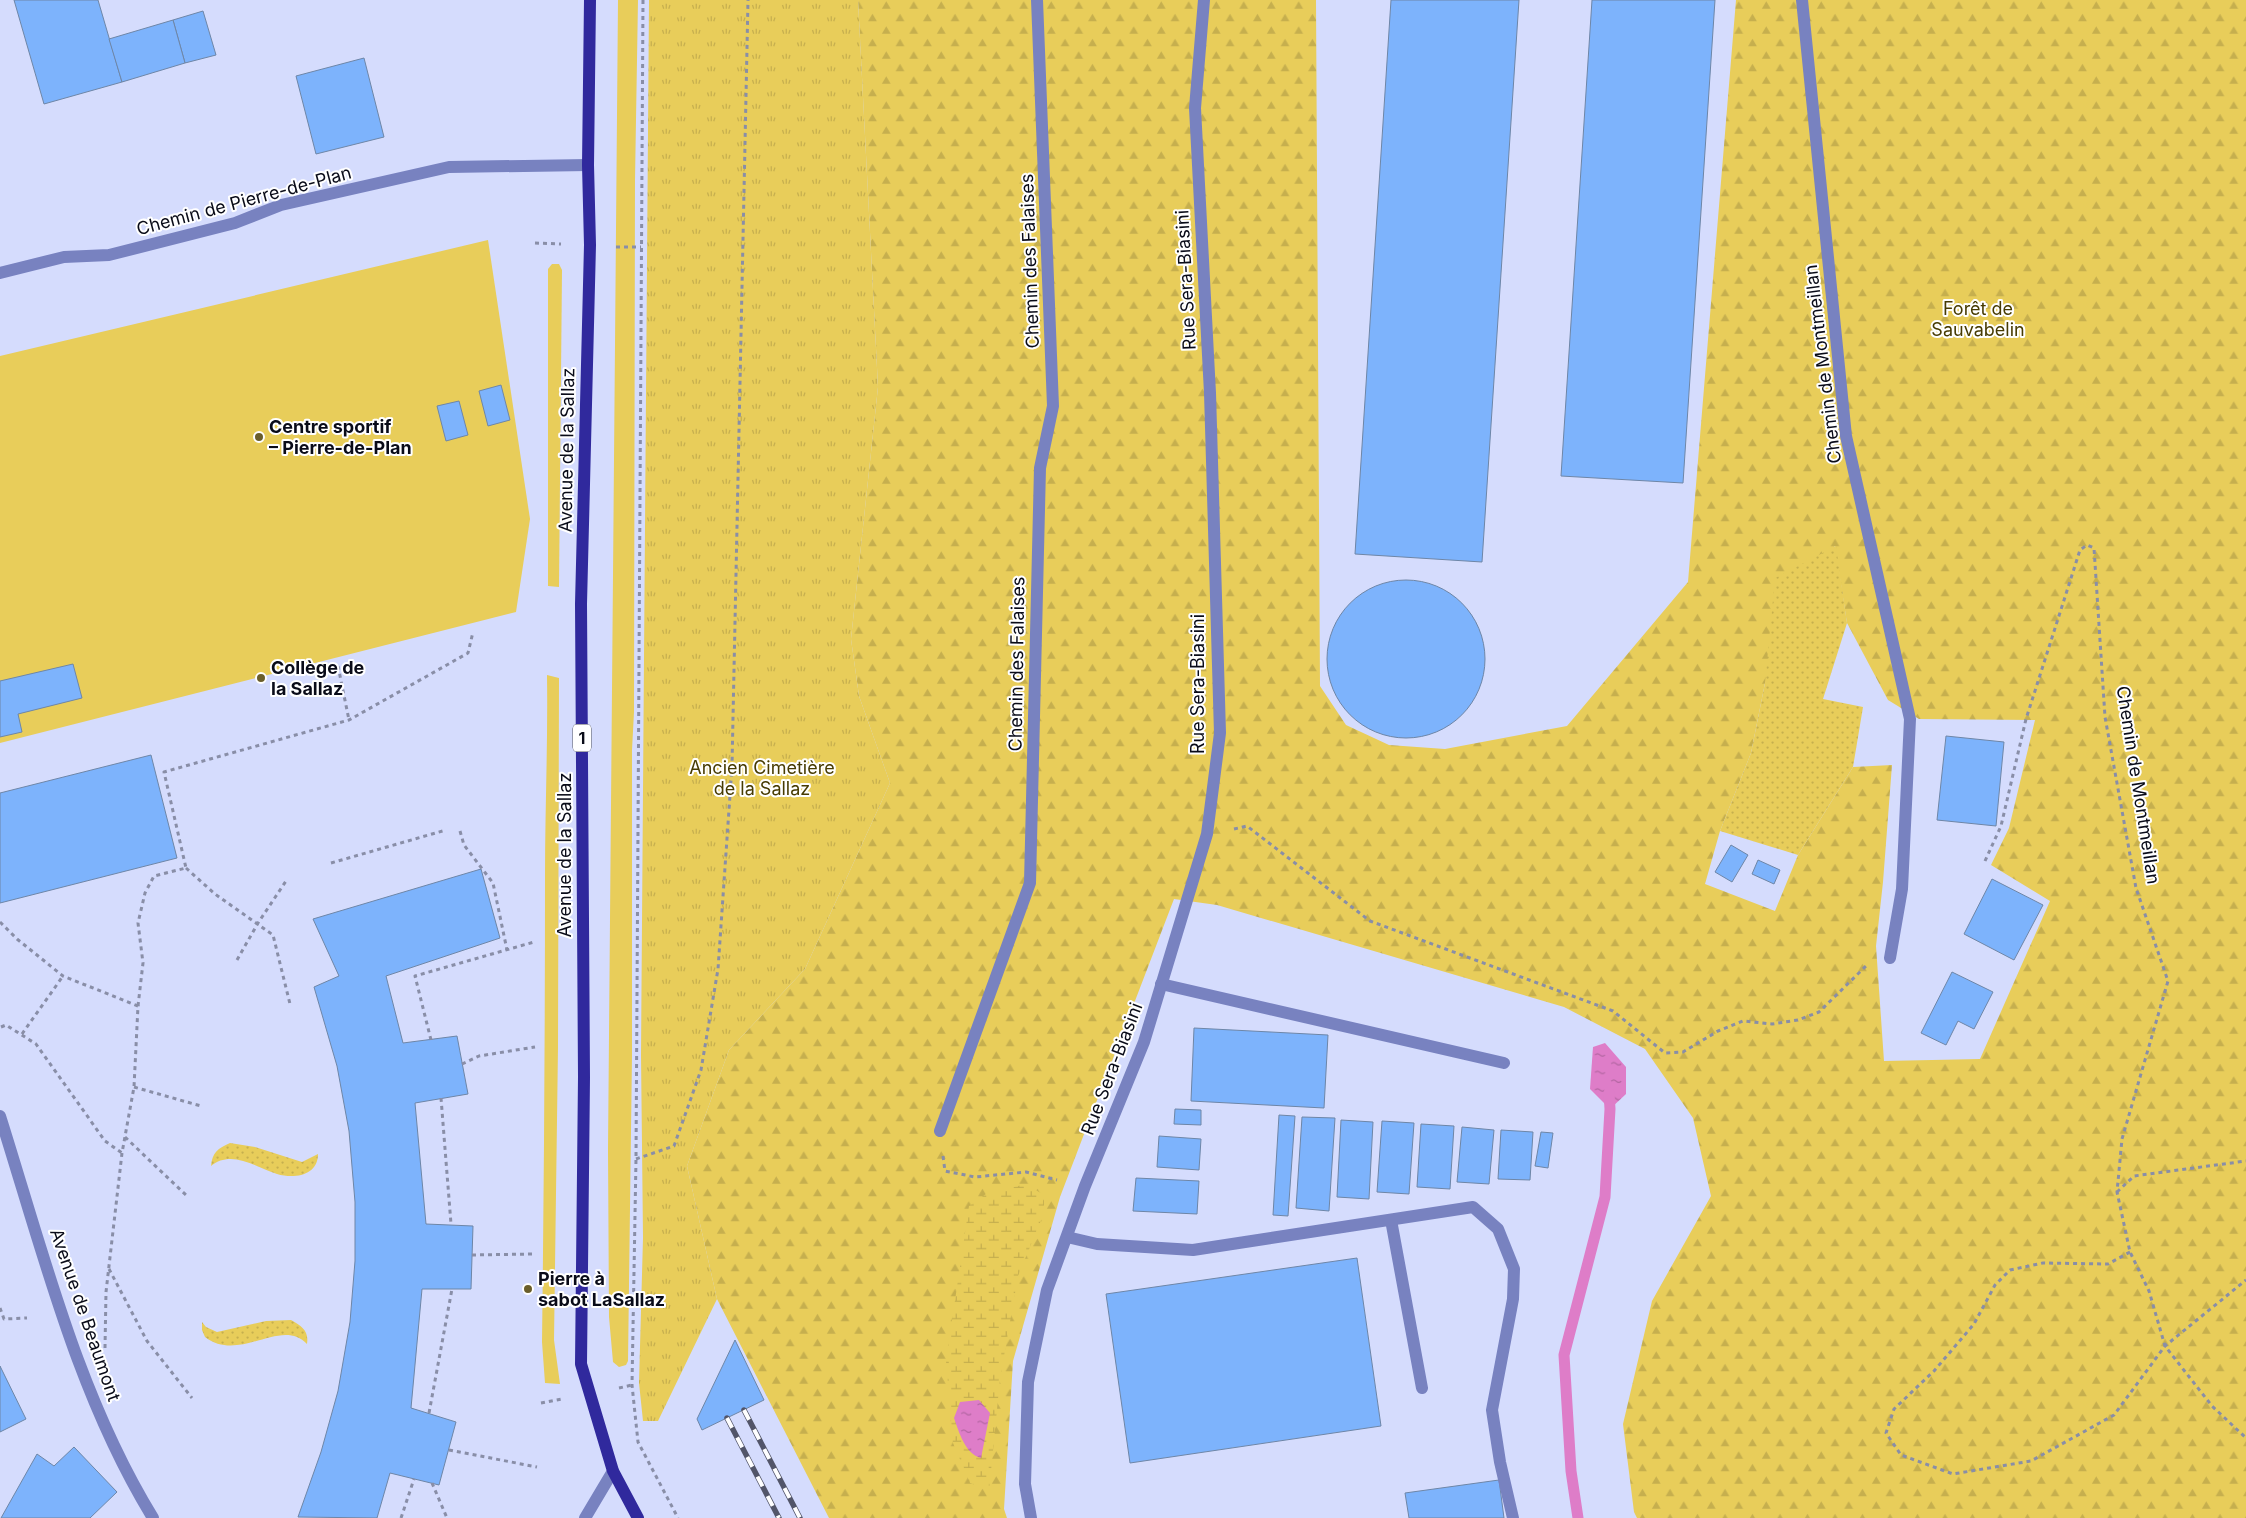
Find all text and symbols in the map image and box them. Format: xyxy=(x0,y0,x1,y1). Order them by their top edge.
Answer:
street label: Chemin de Pierre-de-Plan xyxy=(134,162,354,239)
street label: Chemin des Falaises xyxy=(1016,173,1043,349)
street label: Rue Sera-Biasini xyxy=(1171,210,1200,351)
street label: Chemin de Montmeillan xyxy=(1800,263,1845,465)
park label: Forêt de Sauvabelin xyxy=(1931,298,2025,340)
street label: Avenue de la Sallaz xyxy=(555,367,578,533)
place label: Centre sportif – Pierre-de-Plan xyxy=(269,416,412,458)
marker: Centre sportif – Pierre-de-Plan xyxy=(253,431,265,443)
street label: Chemin des Falaises xyxy=(1004,576,1029,752)
street label: Rue Sera-Biasini xyxy=(1187,614,1208,754)
place label: Collège de la Sallaz xyxy=(271,657,365,699)
marker: Collège de la Sallaz xyxy=(255,672,267,684)
street label: Chemin de Montmeillan xyxy=(2112,684,2165,886)
road number: 1 xyxy=(573,724,591,751)
park label: Ancien Cimetière de la Sallaz xyxy=(689,757,835,799)
street label: Avenue de la Sallaz xyxy=(554,773,575,937)
street label: Rue Sera-Biasini xyxy=(1077,1000,1146,1138)
street label: Avenue de Beaumont xyxy=(46,1226,125,1404)
place label: Pierre à sabot LaSallaz xyxy=(538,1268,665,1310)
marker: Pierre à sabot LaSallaz xyxy=(522,1283,534,1295)

